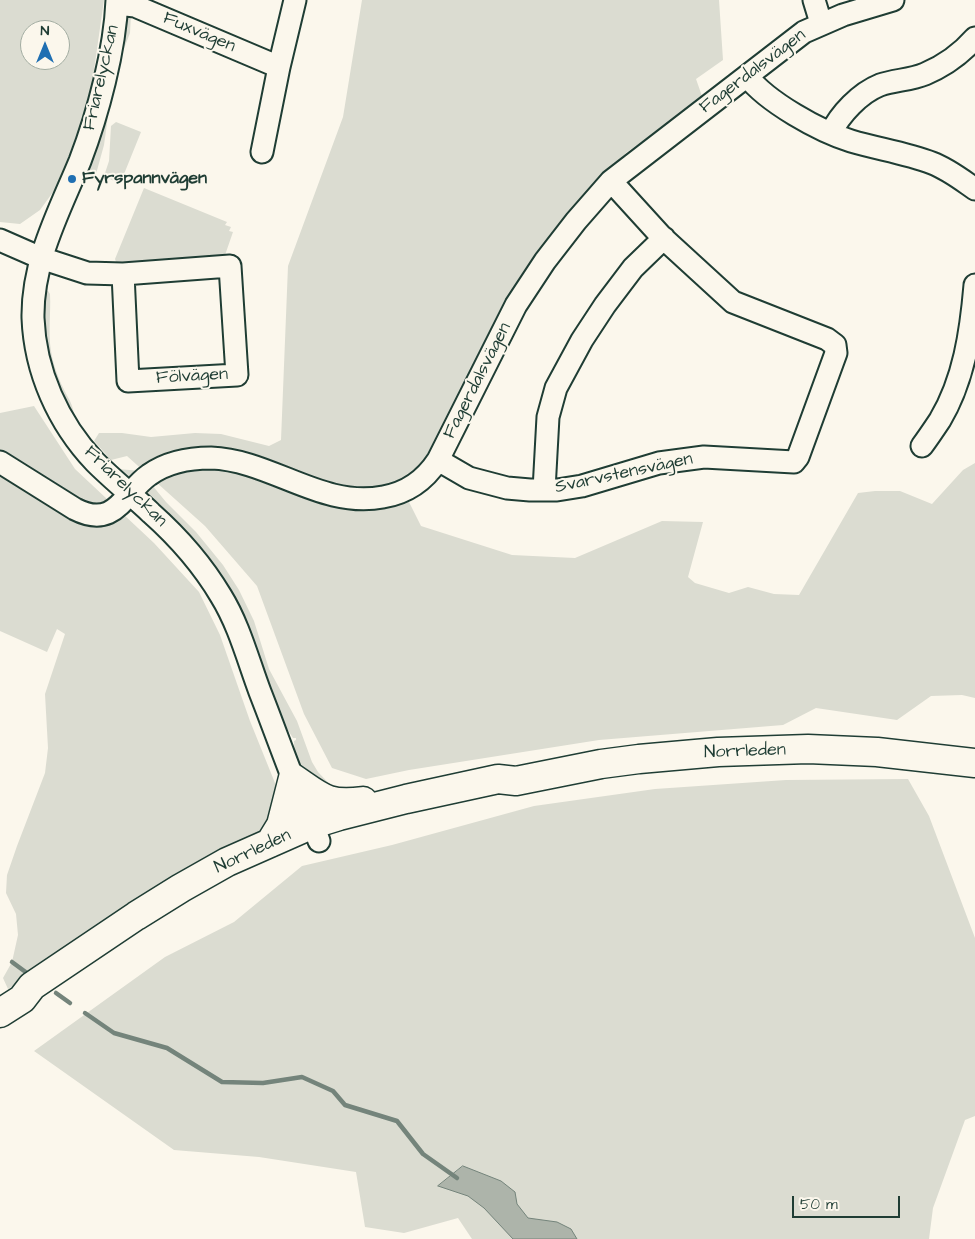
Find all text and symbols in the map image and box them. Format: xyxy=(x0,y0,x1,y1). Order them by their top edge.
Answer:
street label: Fuxvägen xyxy=(160,8,238,58)
north arrow xyxy=(20,20,70,70)
text: N xyxy=(41,21,49,41)
street label: Friarelyckan xyxy=(79,23,125,133)
street label: Fagerdalsvägen xyxy=(696,25,810,119)
place label: Fyrspannvägen xyxy=(82,168,207,190)
marker: Fyrspannvägen xyxy=(66,173,78,185)
street label: Fagerdalsvägen xyxy=(439,319,517,443)
street label: Fölvägen xyxy=(156,364,228,390)
street label: Friarelyckan xyxy=(79,442,171,532)
street label: Svarvstensvägen xyxy=(553,449,695,499)
street label: Norrleden xyxy=(704,740,786,764)
street label: Norrleden xyxy=(211,825,295,879)
scale bar xyxy=(795,1186,902,1218)
text: 50 m xyxy=(800,1194,838,1215)

